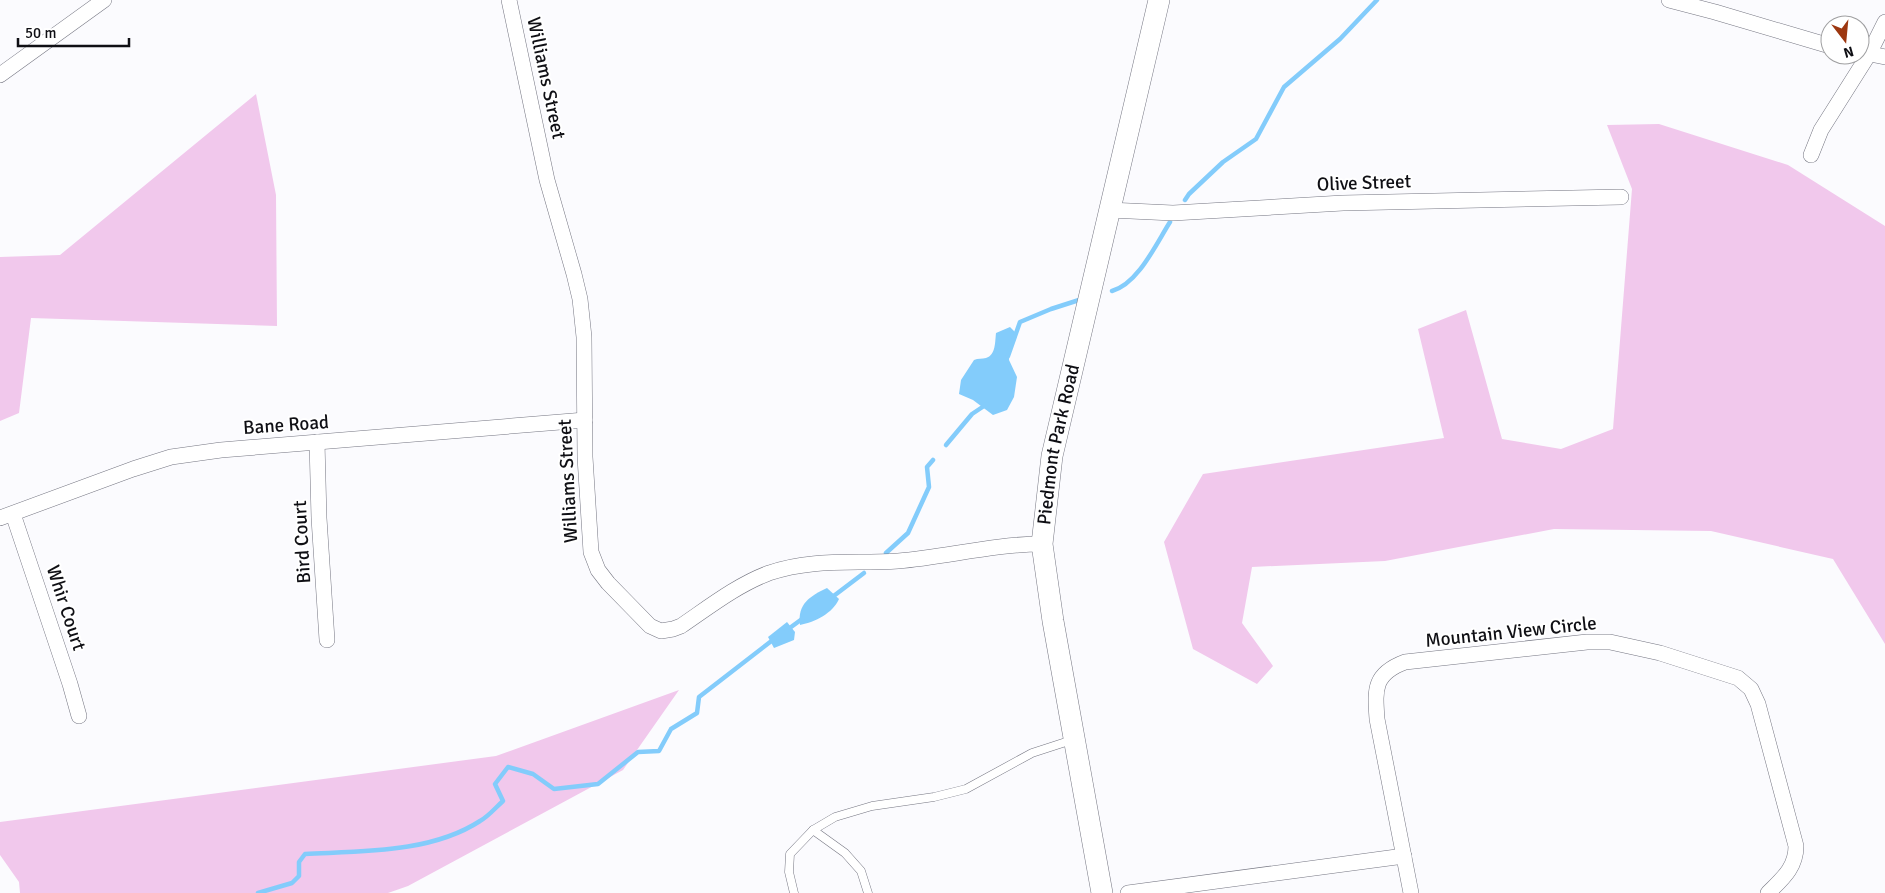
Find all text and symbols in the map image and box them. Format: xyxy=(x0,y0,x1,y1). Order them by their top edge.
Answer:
scale bar xyxy=(18,15,129,47)
street label: Williams Street xyxy=(521,15,571,142)
north arrow xyxy=(1820,15,1870,65)
text: 50 m xyxy=(25,24,56,42)
text: N xyxy=(1841,43,1855,62)
street label: Olive Street xyxy=(1316,169,1412,197)
street label: Piedmont Park Road xyxy=(1032,362,1085,526)
street label: Bane Road xyxy=(242,410,330,440)
street label: Williams Street xyxy=(553,418,583,544)
street label: Bird Court xyxy=(288,499,316,584)
street label: Whir Court xyxy=(41,562,91,654)
street label: Mountain View Circle xyxy=(1424,611,1598,653)

